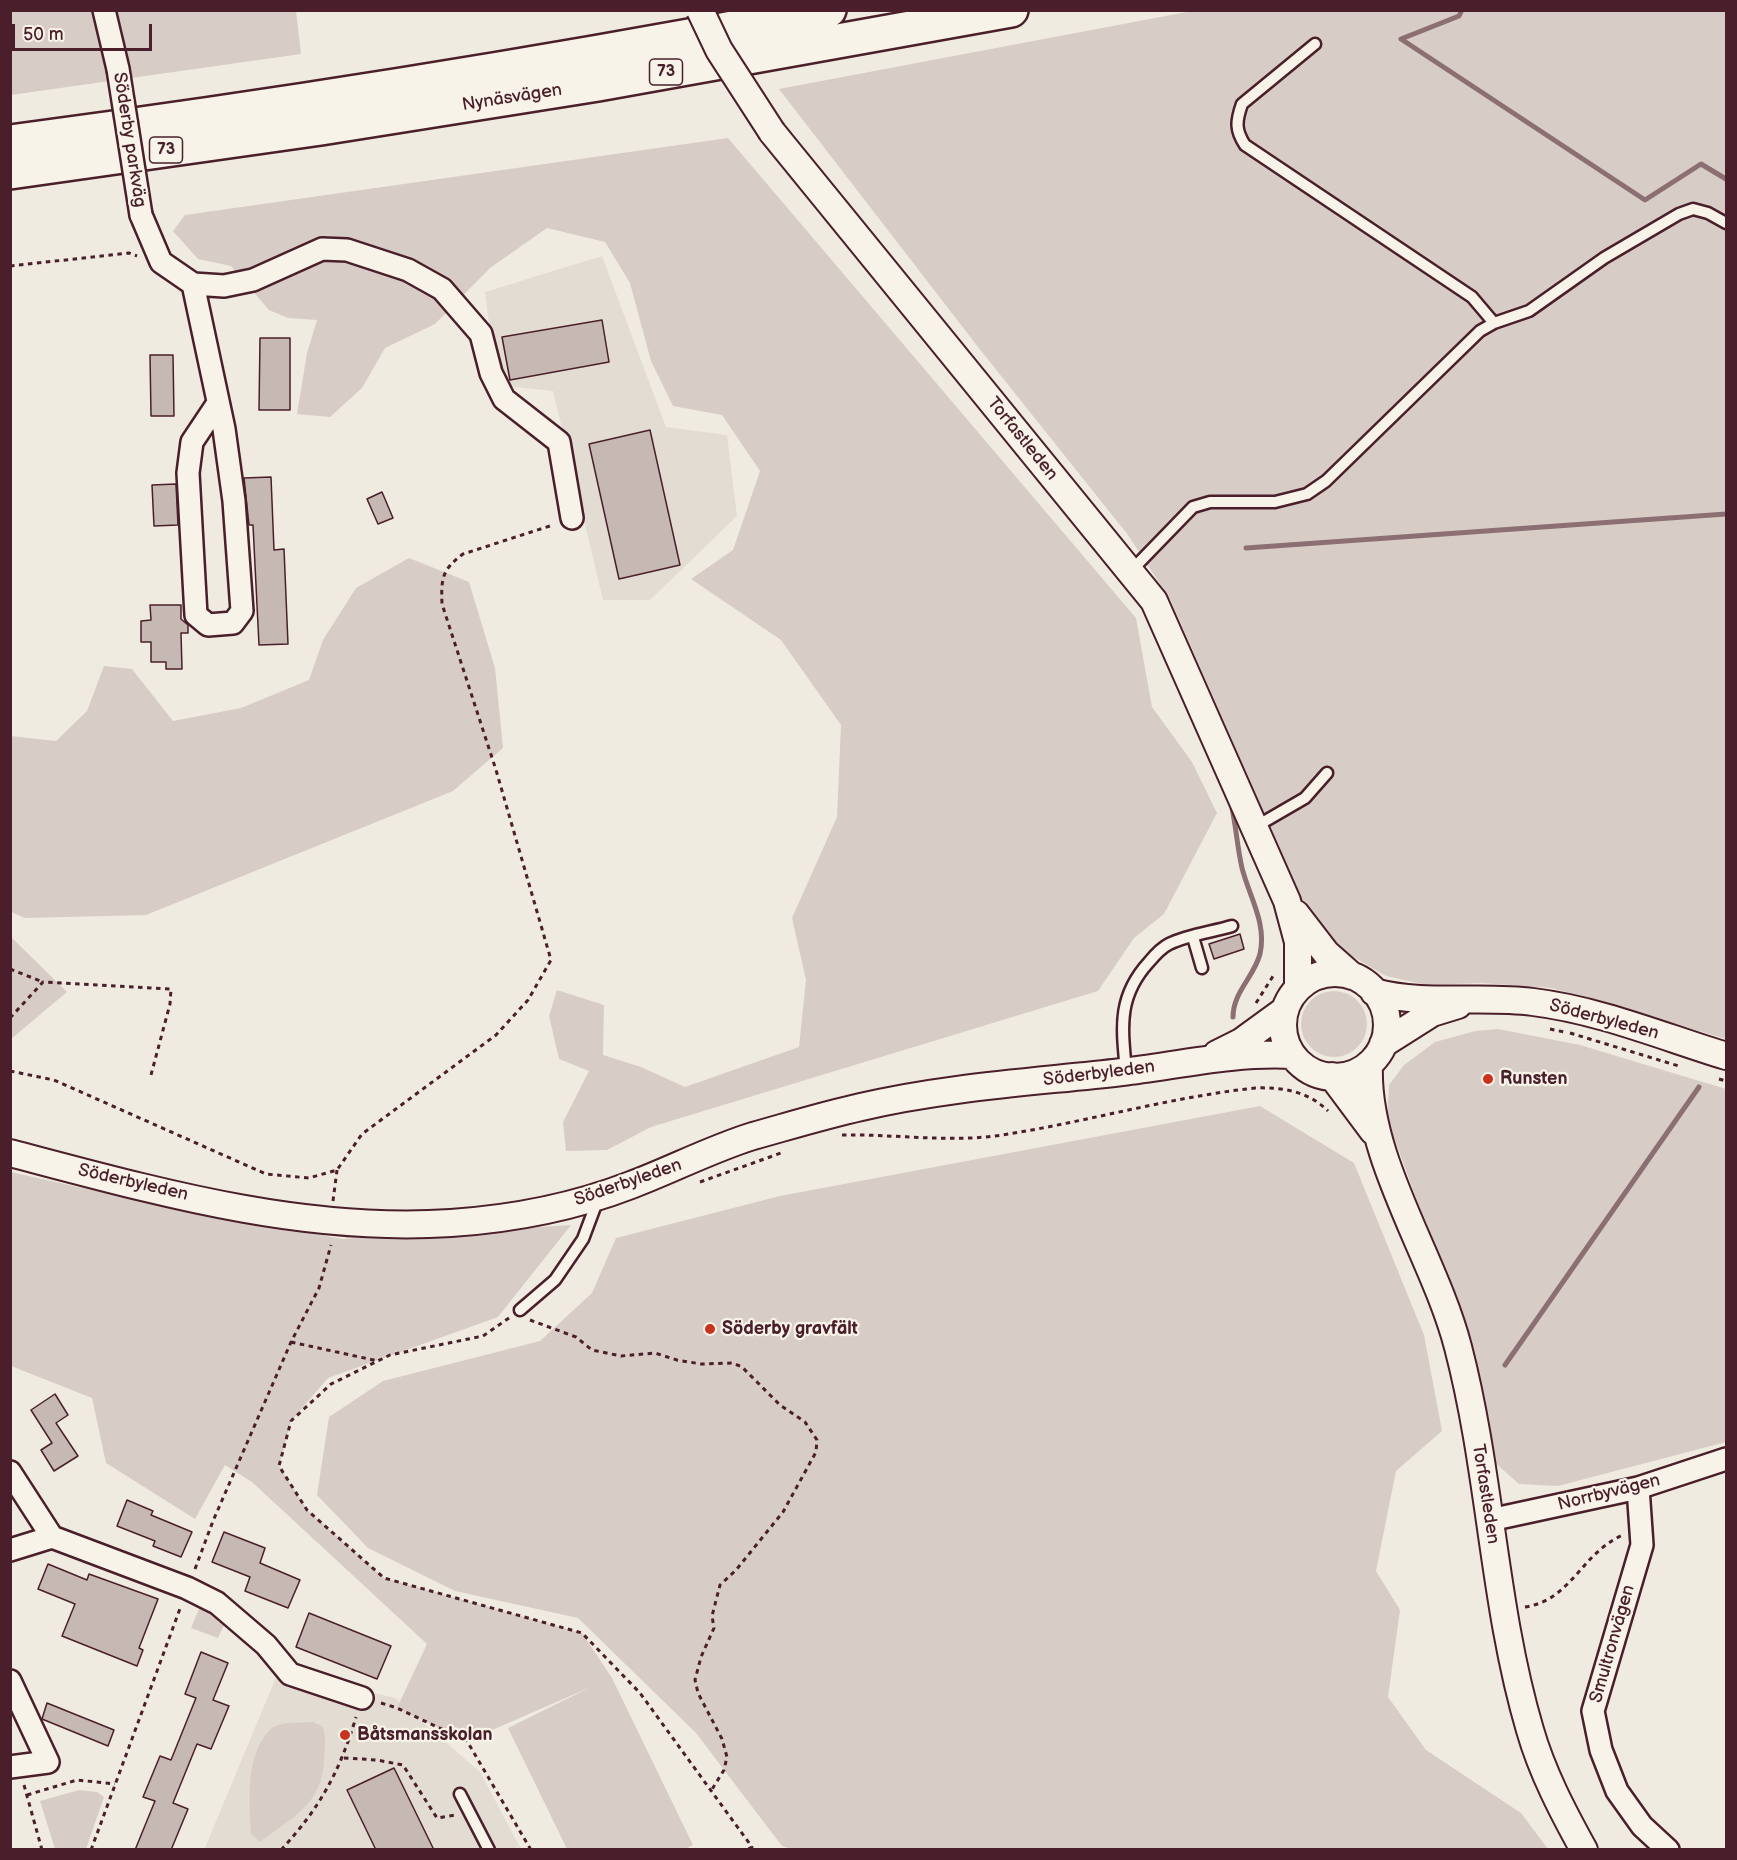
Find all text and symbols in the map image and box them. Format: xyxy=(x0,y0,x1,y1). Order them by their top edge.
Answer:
scale bar xyxy=(15,12,154,50)
text: 50 m xyxy=(23,24,64,45)
road number: 73 xyxy=(650,59,682,85)
street label: Söderby parkväg xyxy=(108,71,150,209)
street label: Nynäsvägen xyxy=(461,79,563,117)
road number: 73 xyxy=(150,137,182,163)
street label: Torfastleden xyxy=(982,393,1062,485)
street label: Söderbyleden xyxy=(1547,995,1661,1045)
street label: Söderbyleden xyxy=(1042,1056,1156,1092)
place label: Runsten xyxy=(1500,1068,1567,1090)
marker: Runsten xyxy=(1481,1072,1495,1086)
street label: Söderbyleden xyxy=(571,1155,685,1211)
street label: Söderbyleden xyxy=(76,1160,190,1206)
place label: Söderby gravfält xyxy=(722,1318,858,1340)
marker: Söderby gravfält xyxy=(703,1322,717,1336)
street label: Torfastleden xyxy=(1466,1443,1504,1545)
street label: Norrbyvägen xyxy=(1556,1470,1662,1516)
street label: Smultronvägen xyxy=(1586,1583,1640,1705)
place label: Båtsmansskolan xyxy=(357,1724,493,1746)
marker: Båtsmansskolan xyxy=(338,1728,352,1742)

